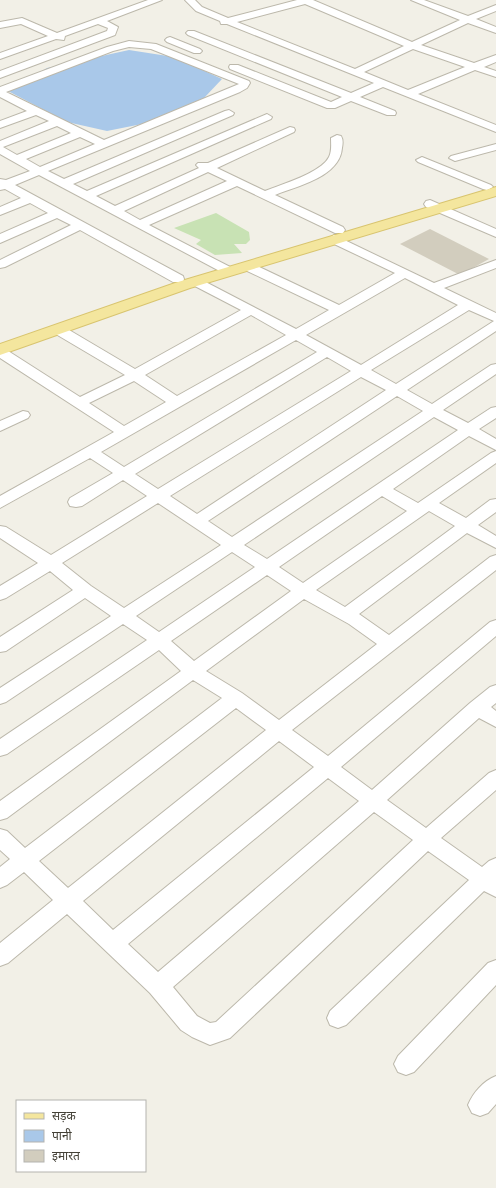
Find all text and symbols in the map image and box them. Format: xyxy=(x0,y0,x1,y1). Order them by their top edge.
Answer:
legend xyxy=(16,1100,146,1172)
text: सड़क xyxy=(52,1109,77,1123)
text: पानी xyxy=(52,1128,73,1143)
text: इमारत xyxy=(52,1149,81,1163)

